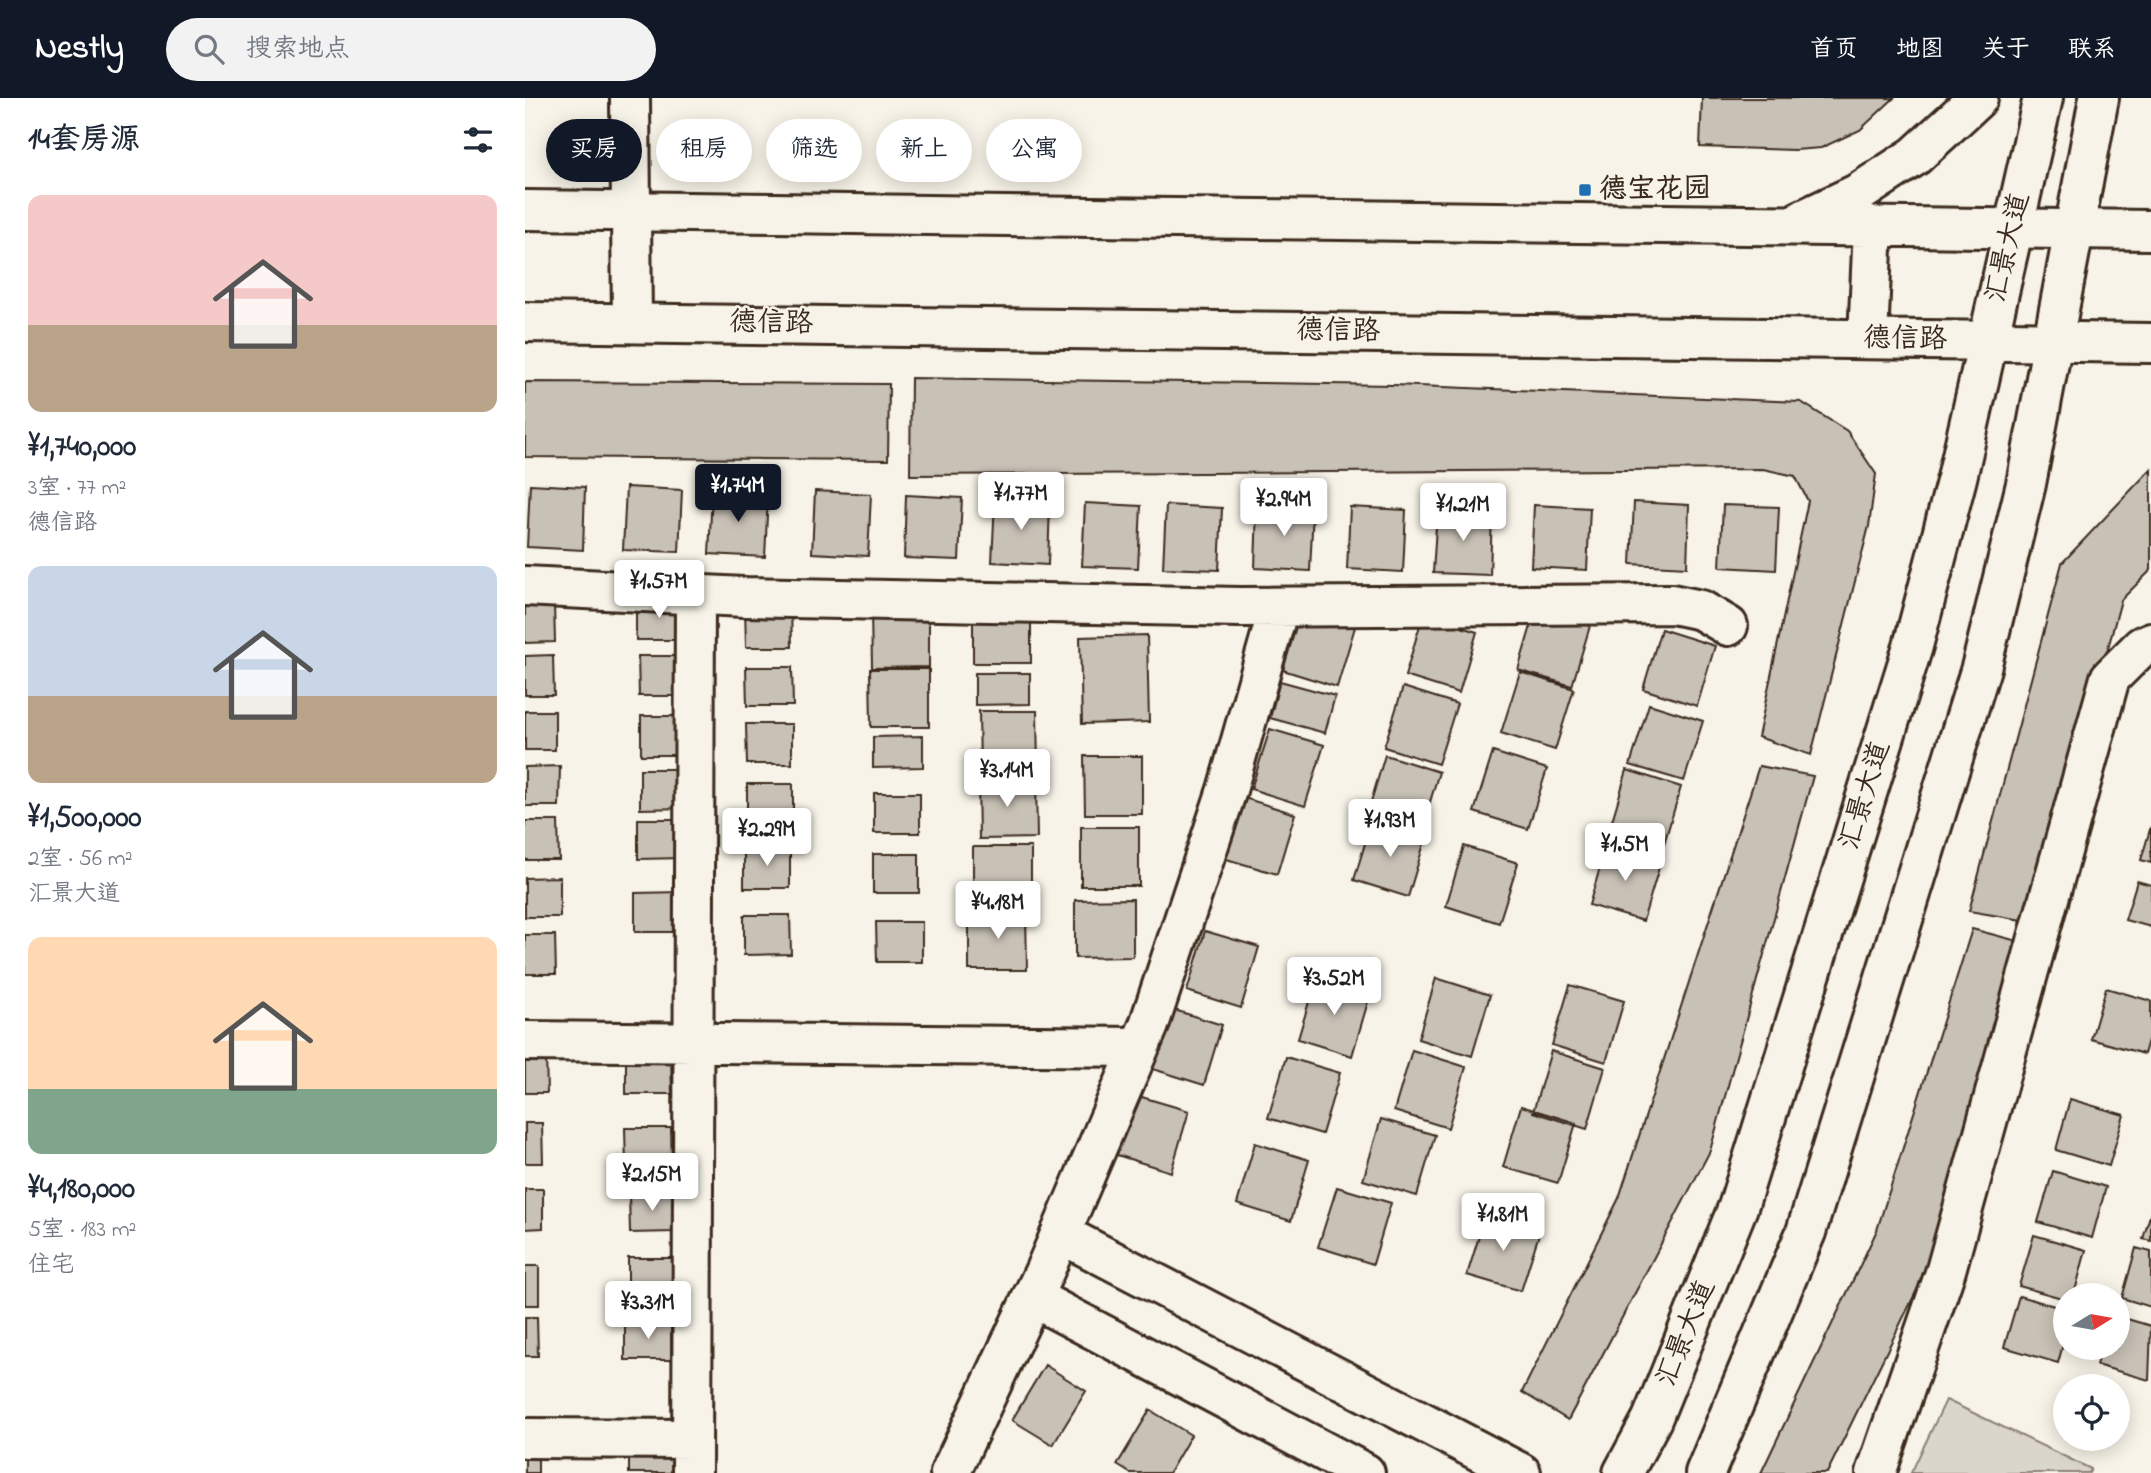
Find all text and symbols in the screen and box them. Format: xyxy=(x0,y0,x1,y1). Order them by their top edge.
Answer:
search box xyxy=(166,18,656,81)
text: Nestly xyxy=(35,25,124,73)
icon: search xyxy=(190,30,228,68)
text: 搜索地点 xyxy=(246,31,350,69)
text: 首页 xyxy=(1810,33,1858,68)
text: 地图 xyxy=(1896,33,1944,68)
text: 关于 xyxy=(1982,33,2030,68)
text: 联系 xyxy=(2068,33,2116,68)
text: 14套房源 xyxy=(28,119,140,163)
chip: 买房 xyxy=(546,119,642,182)
chip: 租房 xyxy=(656,119,752,182)
chip: 筛选 xyxy=(766,119,862,182)
chip: 新上 xyxy=(876,119,972,182)
chip: 公寓 xyxy=(986,119,1082,182)
icon: filters xyxy=(459,121,497,159)
place label: 德宝花园 xyxy=(1599,170,1711,211)
marker: 德宝花园 xyxy=(1577,182,1593,198)
street label: 汇景大道 xyxy=(1976,189,2042,307)
icon: home xyxy=(200,241,326,367)
street label: 德信路 xyxy=(729,303,813,345)
street label: 德信路 xyxy=(1296,311,1380,353)
street label: 德信路 xyxy=(1863,319,1947,361)
text: ¥1,740,000 xyxy=(28,426,136,470)
pin: ¥1.74M xyxy=(681,464,795,524)
text: ¥1.74M xyxy=(711,470,765,503)
text: 3室 · 77 m² xyxy=(28,472,126,505)
pin: ¥1.77M xyxy=(964,472,1078,532)
text: ¥1.77M xyxy=(994,478,1048,511)
pin: ¥2.94M xyxy=(1227,478,1341,538)
text: ¥2.94M xyxy=(1256,484,1312,517)
pin: ¥1.21M xyxy=(1406,484,1520,543)
text: ¥1.21M xyxy=(1436,489,1490,522)
text: 德信路 xyxy=(28,507,97,540)
pin: ¥1.57M xyxy=(602,560,716,620)
text: ¥1.57M xyxy=(630,566,688,599)
icon: home xyxy=(200,612,326,738)
street label: 汇景大道 xyxy=(1830,736,1902,856)
pin: ¥3.14M xyxy=(950,750,1064,809)
text: ¥3.14M xyxy=(980,755,1034,788)
text: ¥1,500,000 xyxy=(28,797,142,841)
pin: ¥1.93M xyxy=(1333,800,1447,859)
text: ¥1.93M xyxy=(1364,805,1416,838)
pin: ¥2.29M xyxy=(710,808,824,868)
text: ¥2.29M xyxy=(738,814,796,847)
pin: ¥1.5M xyxy=(1576,824,1674,883)
text: ¥1.5M xyxy=(1601,829,1649,862)
text: 2室 · 56 m² xyxy=(28,843,133,876)
text: 汇景大道 xyxy=(28,878,120,911)
pin: ¥4.18M xyxy=(941,882,1055,941)
text: ¥4.18M xyxy=(971,887,1025,920)
pin: ¥3.52M xyxy=(1277,958,1391,1017)
text: ¥3.52M xyxy=(1303,963,1365,996)
icon: home xyxy=(200,983,326,1109)
pin: ¥2.15M xyxy=(595,1154,709,1213)
text: ¥2.15M xyxy=(622,1159,682,1192)
text: ¥4,180,000 xyxy=(28,1168,135,1212)
pin: ¥1.81M xyxy=(1446,1194,1560,1253)
text: ¥1.81M xyxy=(1478,1199,1528,1232)
text: 5室 · 183 m² xyxy=(28,1214,136,1247)
text: 住宅 xyxy=(28,1249,74,1282)
street label: 汇景大道 xyxy=(1647,1274,1727,1394)
pin: ¥3.31M xyxy=(591,1282,705,1341)
north arrow xyxy=(2053,1283,2130,1360)
map controls xyxy=(2053,1283,2130,1451)
text: ¥3.31M xyxy=(621,1287,675,1320)
button: locate xyxy=(2053,1374,2130,1451)

